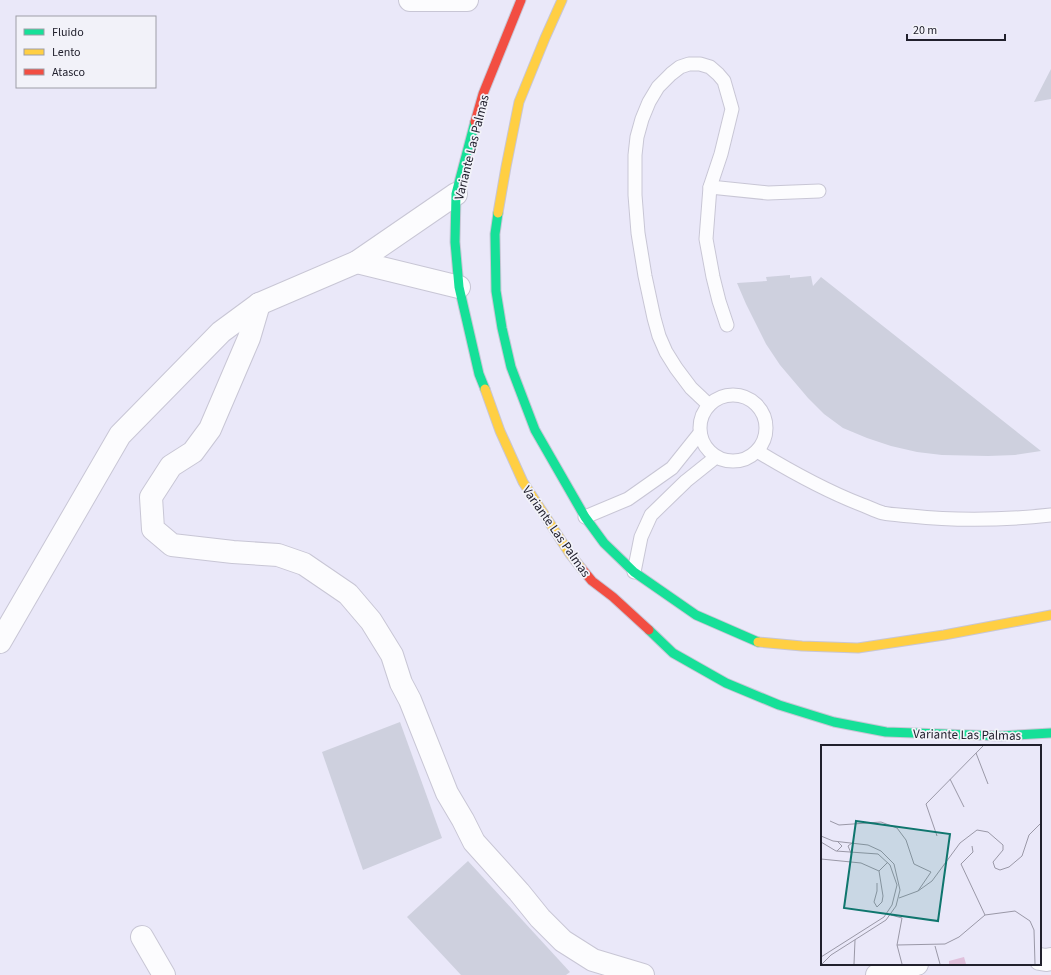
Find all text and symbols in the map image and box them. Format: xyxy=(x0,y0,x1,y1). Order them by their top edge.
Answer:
legend xyxy=(16,16,156,88)
scale bar xyxy=(907,16,1005,42)
text: 20 m xyxy=(913,22,937,39)
text: Fluido xyxy=(52,24,84,41)
text: Lento xyxy=(52,44,81,61)
text: Atasco xyxy=(52,64,85,81)
street label: Variante Las Palmas xyxy=(450,92,494,202)
street label: Variante Las Palmas xyxy=(518,482,595,581)
street label: Variante Las Palmas xyxy=(913,725,1022,745)
inset map xyxy=(821,745,1041,965)

